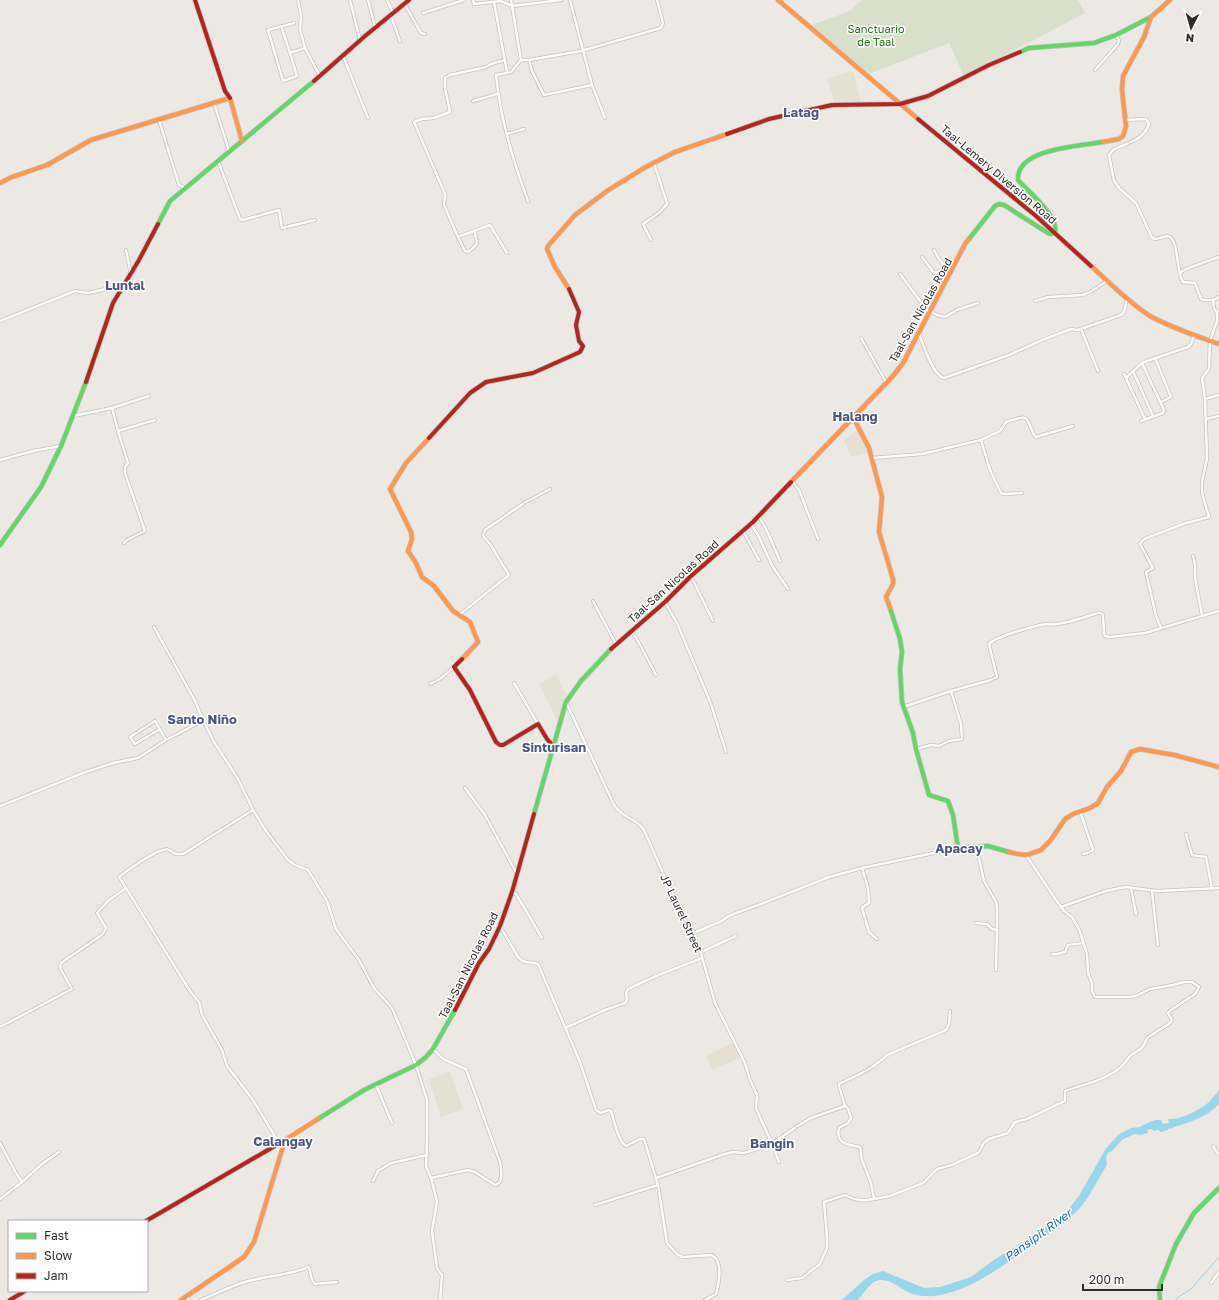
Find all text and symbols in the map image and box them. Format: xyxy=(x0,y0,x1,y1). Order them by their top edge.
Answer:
north arrow xyxy=(1171,8,1211,48)
park label: Sanctuario de Taal xyxy=(847,22,905,48)
text: N xyxy=(1185,32,1195,45)
district label: Latag xyxy=(783,104,819,120)
street label: Taal-Lemery Diversion Road xyxy=(939,122,1059,226)
street label: Taal-San Nicolas Road xyxy=(886,255,954,365)
district label: Luntal xyxy=(105,277,146,293)
district label: Halang xyxy=(832,408,878,424)
street label: Taal-San Nicolas Road xyxy=(625,537,721,625)
district label: Santo Niño xyxy=(167,711,237,727)
district label: Sinturisan xyxy=(522,739,586,755)
district label: Apacay xyxy=(935,840,983,856)
street label: JP Laurel Street xyxy=(658,872,706,954)
street label: Taal-San Nicolas Road xyxy=(436,910,500,1020)
district label: Calangay xyxy=(253,1133,313,1149)
district label: Bangin xyxy=(750,1135,794,1151)
water label: Pansipit River xyxy=(1001,1204,1076,1264)
legend xyxy=(8,1220,148,1292)
text: Fast xyxy=(44,1228,69,1243)
text: Slow xyxy=(44,1248,72,1263)
scale bar xyxy=(1083,1266,1162,1292)
text: Jam xyxy=(44,1268,68,1283)
text: 200 m xyxy=(1089,1272,1124,1287)

